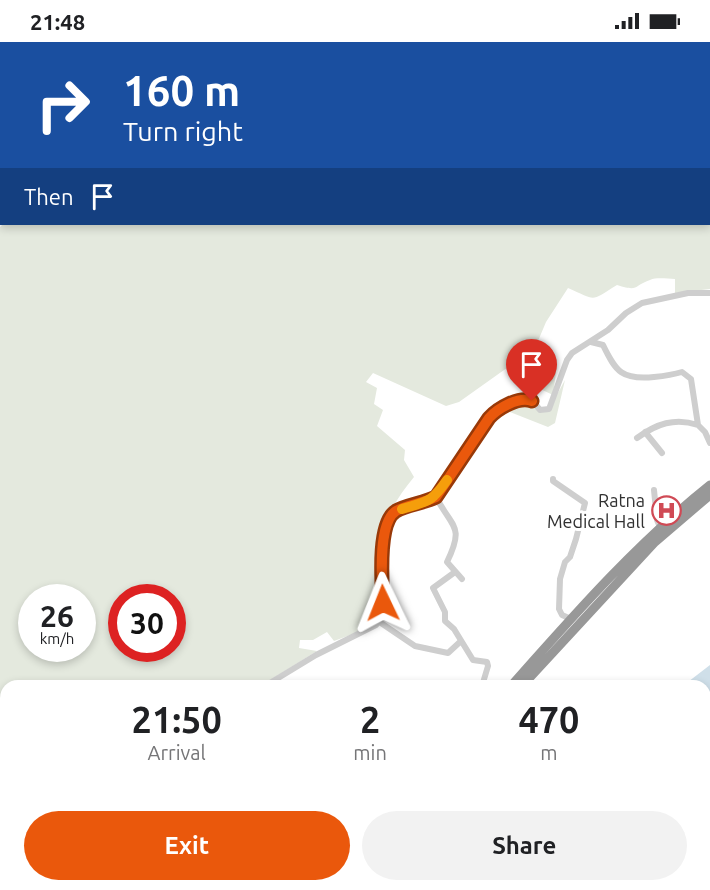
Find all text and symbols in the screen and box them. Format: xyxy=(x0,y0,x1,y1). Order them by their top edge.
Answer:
text: 21:48 xyxy=(30,9,85,34)
icon: right xyxy=(24,66,102,144)
text: 160 m xyxy=(123,67,240,114)
text: Turn right xyxy=(123,116,243,146)
icon: arrive xyxy=(86,180,119,213)
text: Then xyxy=(24,184,74,209)
pin xyxy=(506,339,557,401)
icon: arrive xyxy=(515,348,548,381)
place label: Ratna Medical Hall xyxy=(547,490,645,531)
hospital icon: Ratna Medical Hall xyxy=(650,495,682,527)
position arrow xyxy=(351,571,415,635)
speed limit sign: 30 xyxy=(108,584,186,662)
text: 26 xyxy=(40,599,74,633)
text: km/h xyxy=(40,630,74,647)
text: 21:50 xyxy=(132,699,222,740)
text: 2 xyxy=(360,699,380,740)
text: 470 xyxy=(518,699,579,740)
text: Arrival xyxy=(148,741,206,764)
text: min xyxy=(353,741,387,764)
text: m xyxy=(540,741,558,764)
button: Exit xyxy=(24,811,350,880)
button: Share xyxy=(362,811,687,880)

